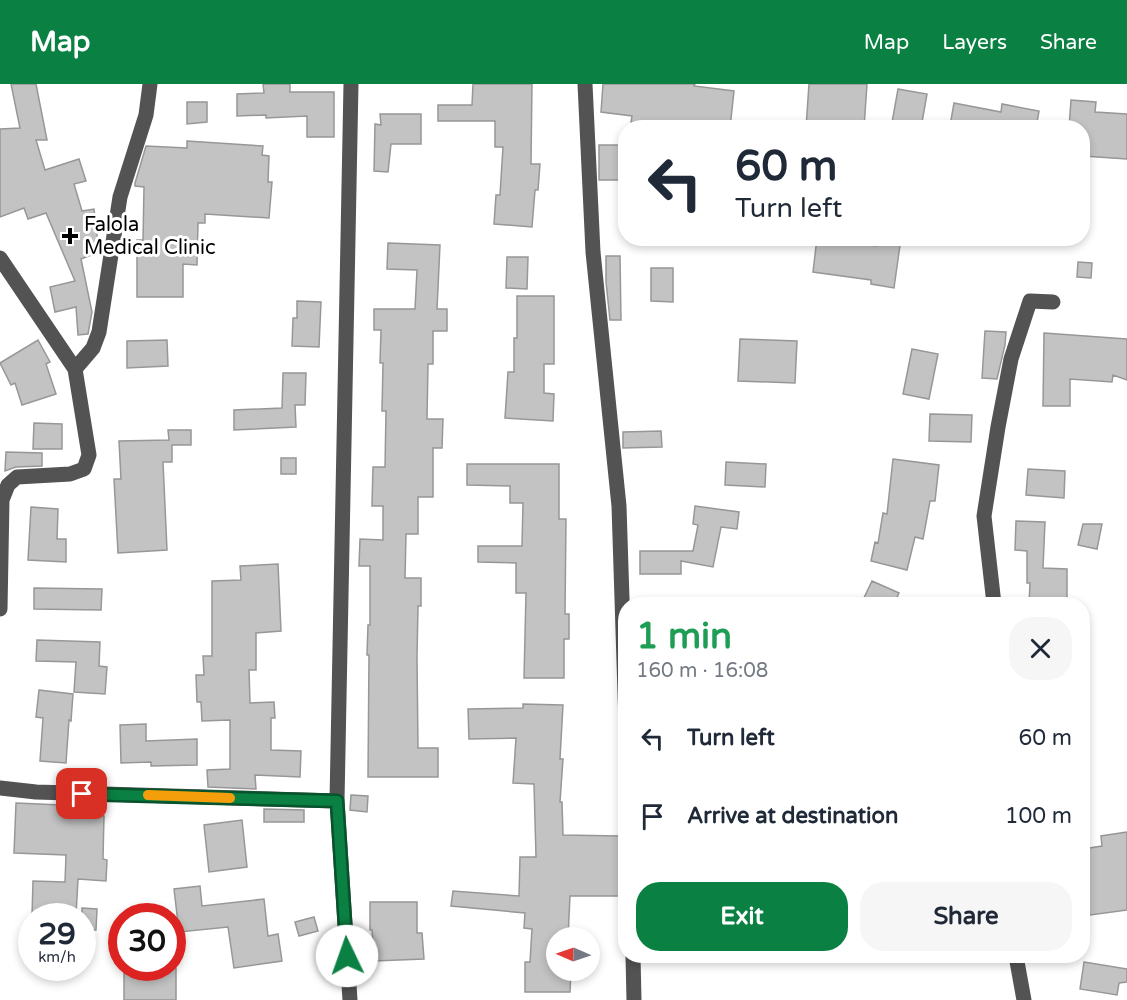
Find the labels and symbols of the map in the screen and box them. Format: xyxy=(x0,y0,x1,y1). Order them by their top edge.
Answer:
place label: Falola Medical Clinic xyxy=(84,213,216,260)
marker: Falola Medical Clinic xyxy=(61,227,79,245)
pin xyxy=(56,768,107,819)
speed limit sign: 30 xyxy=(108,903,186,981)
position arrow xyxy=(315,924,379,988)
north arrow xyxy=(546,927,600,981)

